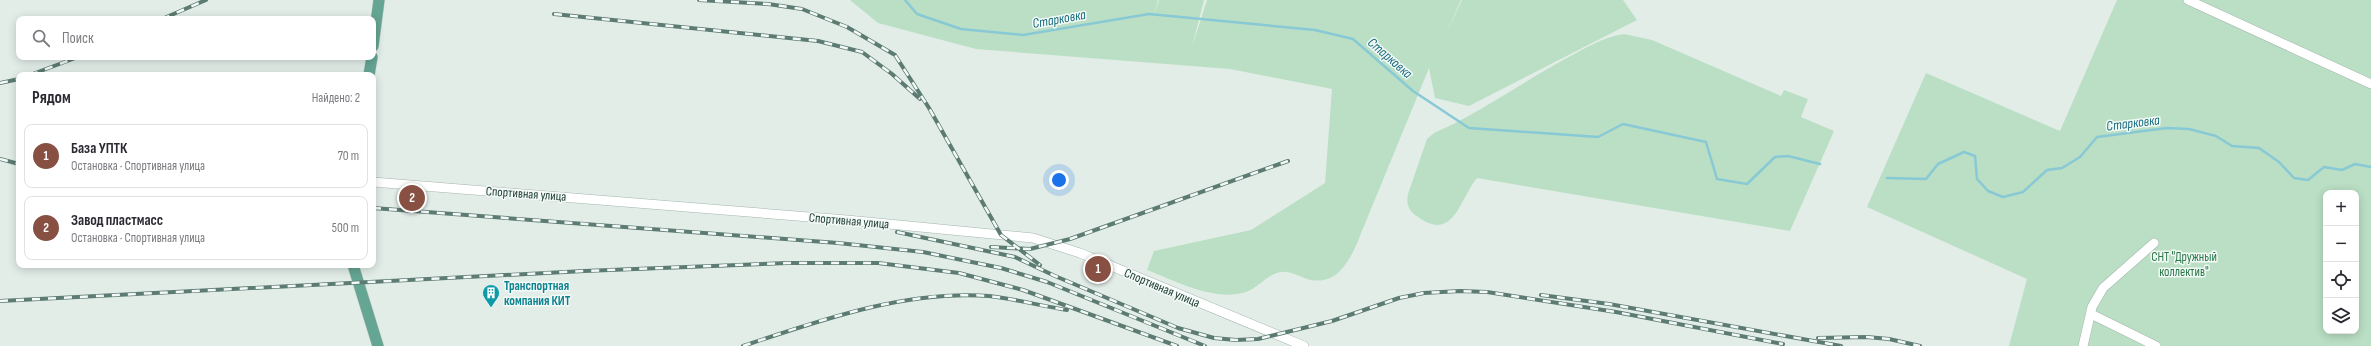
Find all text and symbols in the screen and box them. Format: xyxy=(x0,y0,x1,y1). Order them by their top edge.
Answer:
water label: Старковка xyxy=(1031,6,1087,32)
search box xyxy=(16,16,376,60)
icon: search xyxy=(30,27,52,49)
text: Поиск xyxy=(62,29,94,48)
water label: Старковка xyxy=(1364,34,1416,82)
text: Рядом xyxy=(32,88,71,108)
text: Найдено: 2 xyxy=(312,90,360,106)
water label: Старковка xyxy=(2105,111,2161,135)
text: База УПТК xyxy=(71,139,127,158)
text: 1 xyxy=(43,148,49,164)
text: 70 m xyxy=(338,148,359,164)
text: Остановка · Спортивная улица xyxy=(71,158,205,174)
your location xyxy=(1049,170,1069,190)
pin: 2 xyxy=(399,183,425,213)
street label: Спортивная улица xyxy=(485,183,567,205)
map controls xyxy=(2323,190,2359,334)
button: + xyxy=(2323,190,2359,226)
street label: Спортивная улица xyxy=(808,210,890,232)
text: Завод пластмасс xyxy=(71,211,163,230)
text: 2 xyxy=(43,220,49,236)
text: 500 m xyxy=(332,220,359,236)
button: − xyxy=(2323,226,2359,262)
text: Остановка · Спортивная улица xyxy=(71,230,205,246)
park label: СНТ "Дружный коллектив" xyxy=(2151,249,2217,280)
pin: 1 xyxy=(1085,254,1111,284)
button: locate xyxy=(2323,262,2359,298)
street label: Спортивная улица xyxy=(1122,265,1202,311)
place label: Транспортная компания КИТ xyxy=(504,278,571,309)
building icon: Транспортная компания КИТ xyxy=(481,283,501,308)
button: layers xyxy=(2323,298,2359,334)

